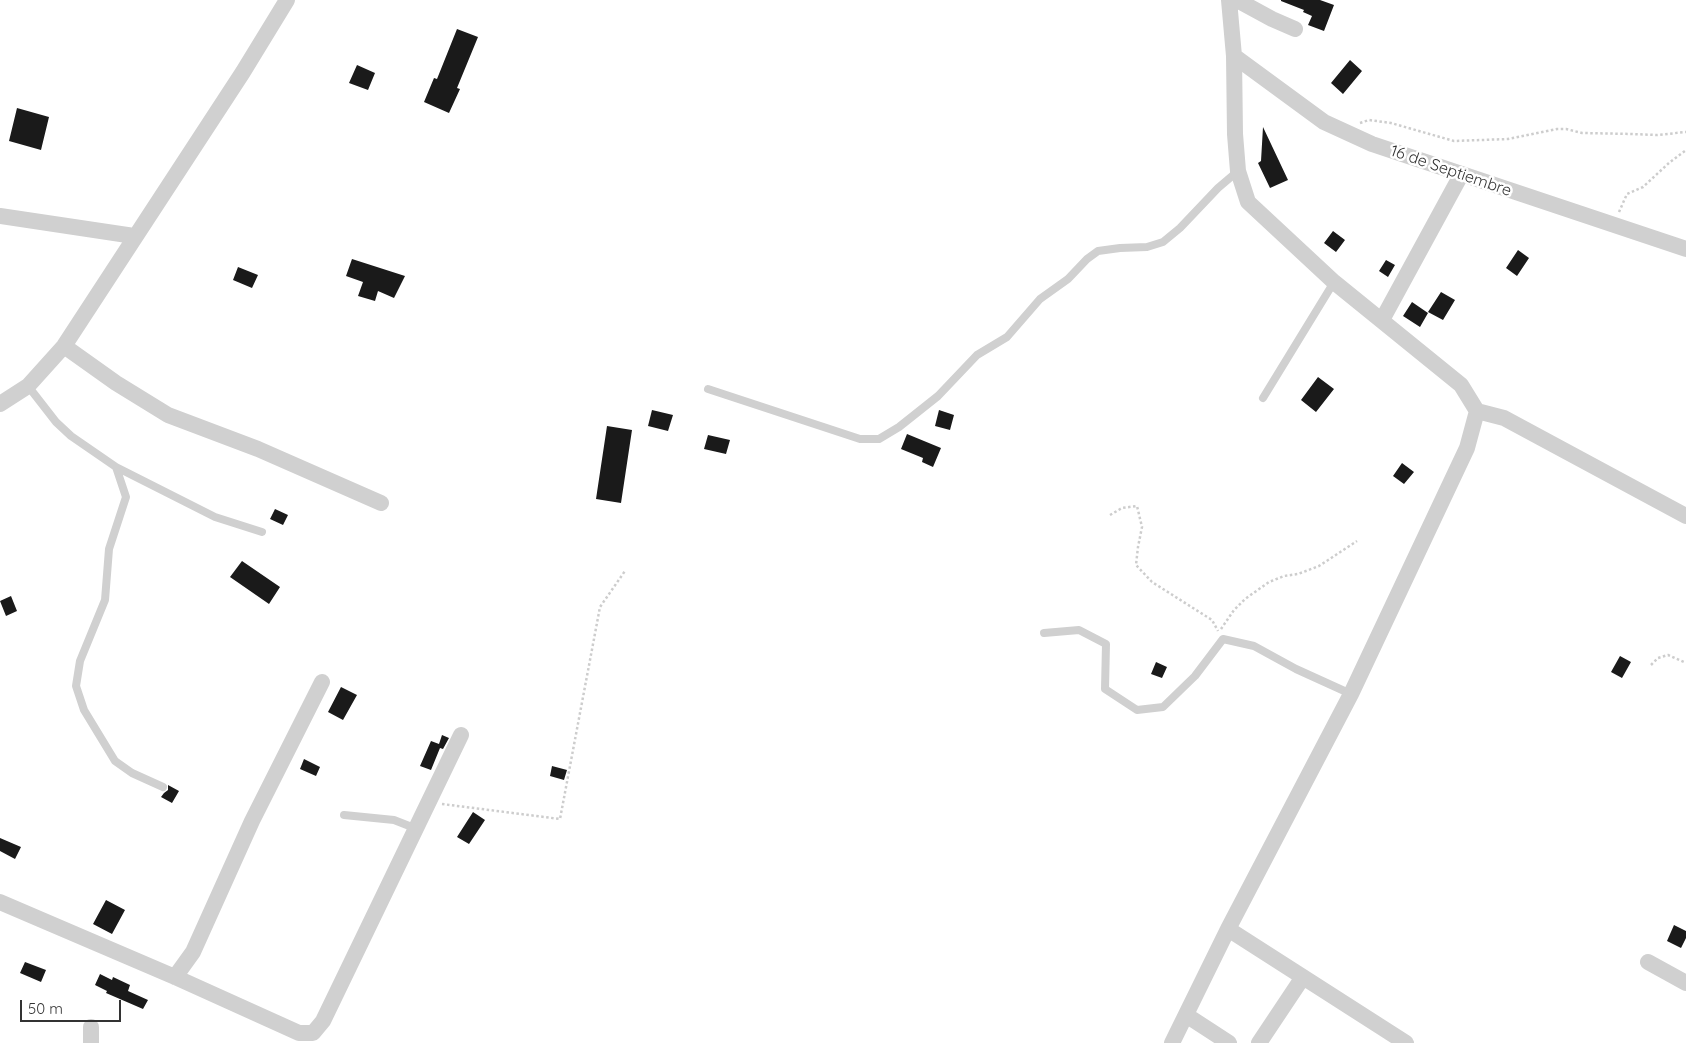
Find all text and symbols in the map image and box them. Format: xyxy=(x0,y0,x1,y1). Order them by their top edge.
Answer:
street label: 16 de Septiembre xyxy=(1388,141,1514,201)
scale bar xyxy=(22,990,124,1022)
text: 50 m xyxy=(28,999,63,1018)

